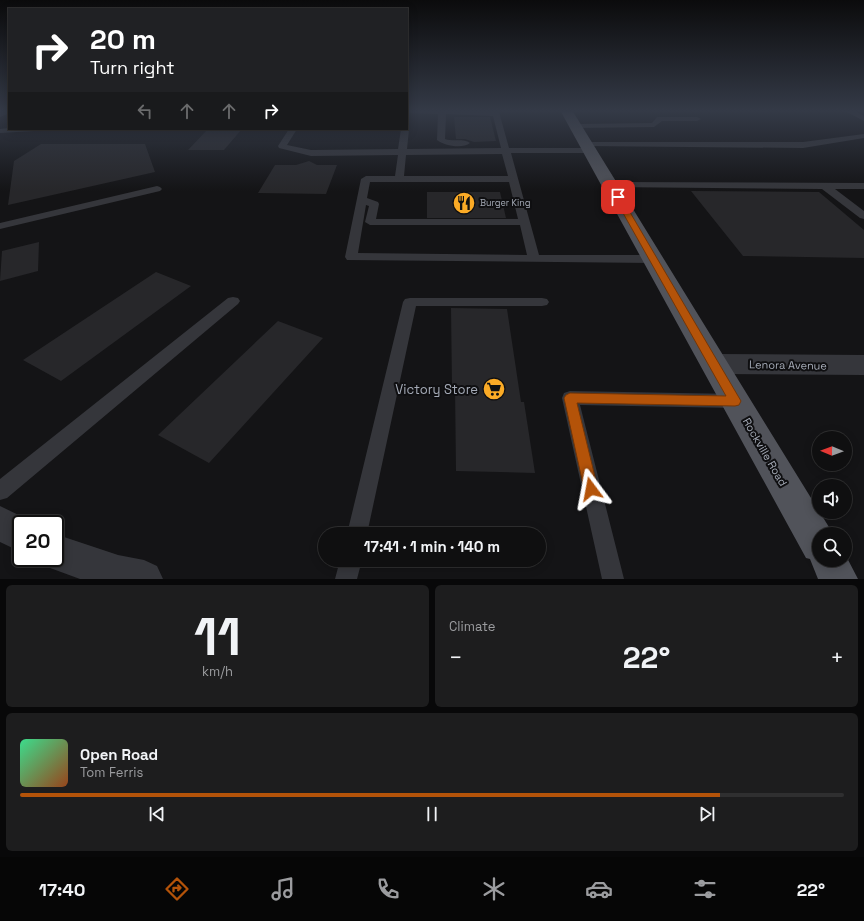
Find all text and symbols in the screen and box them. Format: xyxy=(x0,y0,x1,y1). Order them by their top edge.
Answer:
text: 20 m xyxy=(90,21,156,57)
icon: right xyxy=(24,24,76,76)
text: Turn right xyxy=(90,56,174,79)
icon: left xyxy=(134,100,156,122)
icon: ahead xyxy=(176,100,198,122)
icon: ahead xyxy=(218,100,240,122)
icon: right xyxy=(260,100,282,122)
pin xyxy=(601,180,635,214)
icon: arrive xyxy=(607,186,629,208)
restaurant icon: Burger King xyxy=(451,190,477,216)
place label: Burger King xyxy=(480,197,531,209)
street label: Lenora Avenue xyxy=(749,357,827,373)
supermarket icon: Victory Store xyxy=(481,376,507,402)
place label: Victory Store xyxy=(395,381,478,398)
street label: Rockville Road xyxy=(740,415,790,489)
north arrow xyxy=(812,431,852,471)
map controls xyxy=(812,431,852,567)
position arrow xyxy=(570,468,612,510)
button: sound xyxy=(812,479,852,519)
speed limit sign: 20 xyxy=(12,515,64,567)
button: search xyxy=(812,527,852,567)
text: 17:41 · 1 min · 140 m xyxy=(364,537,500,556)
text: 11 xyxy=(194,604,241,670)
text: Climate xyxy=(449,618,495,635)
text: 22° xyxy=(623,638,670,677)
text: − xyxy=(449,643,463,671)
text: + xyxy=(830,643,844,671)
text: km/h xyxy=(202,663,233,680)
text: Open Road xyxy=(80,745,158,764)
text: Tom Ferris xyxy=(80,764,143,781)
icon: previous xyxy=(146,803,168,825)
icon: pause xyxy=(421,803,443,825)
icon: next xyxy=(696,803,718,825)
icon: directions xyxy=(163,875,191,903)
icon: music xyxy=(269,875,297,903)
icon: phone xyxy=(374,875,402,903)
icon: climate xyxy=(480,875,508,903)
icon: car xyxy=(585,875,613,903)
icon: filters xyxy=(691,875,719,903)
text: 17:40 xyxy=(39,878,85,901)
text: 22° xyxy=(797,878,825,901)

